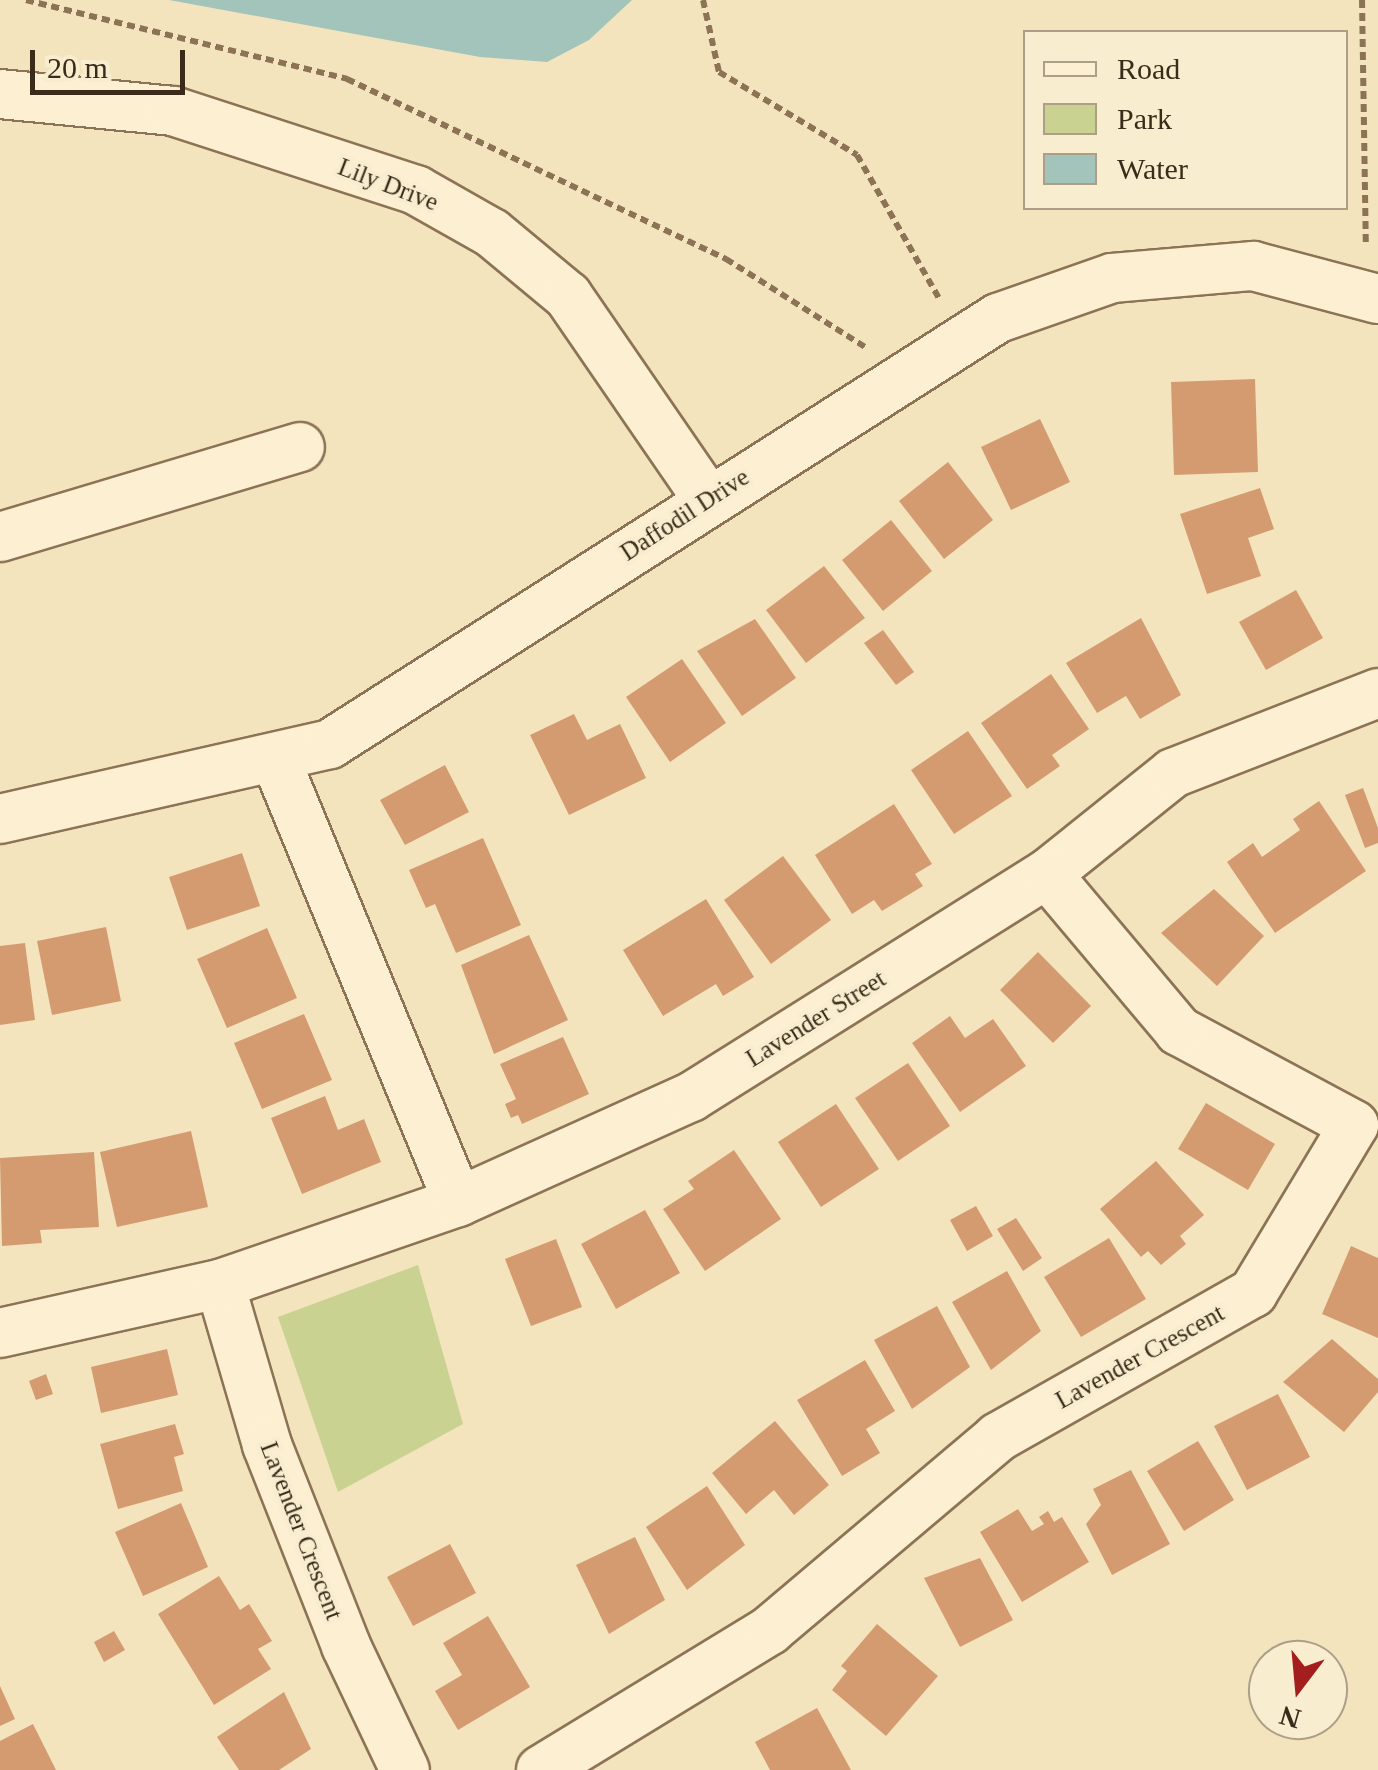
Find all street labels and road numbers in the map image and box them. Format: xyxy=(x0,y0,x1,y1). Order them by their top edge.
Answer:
street label: Lily Drive xyxy=(334,152,442,218)
street label: Daffodil Drive xyxy=(615,462,755,568)
street label: Lavender Street xyxy=(741,964,891,1074)
street label: Lavender Crescent xyxy=(1050,1298,1230,1416)
street label: Lavender Crescent xyxy=(253,1438,349,1624)

